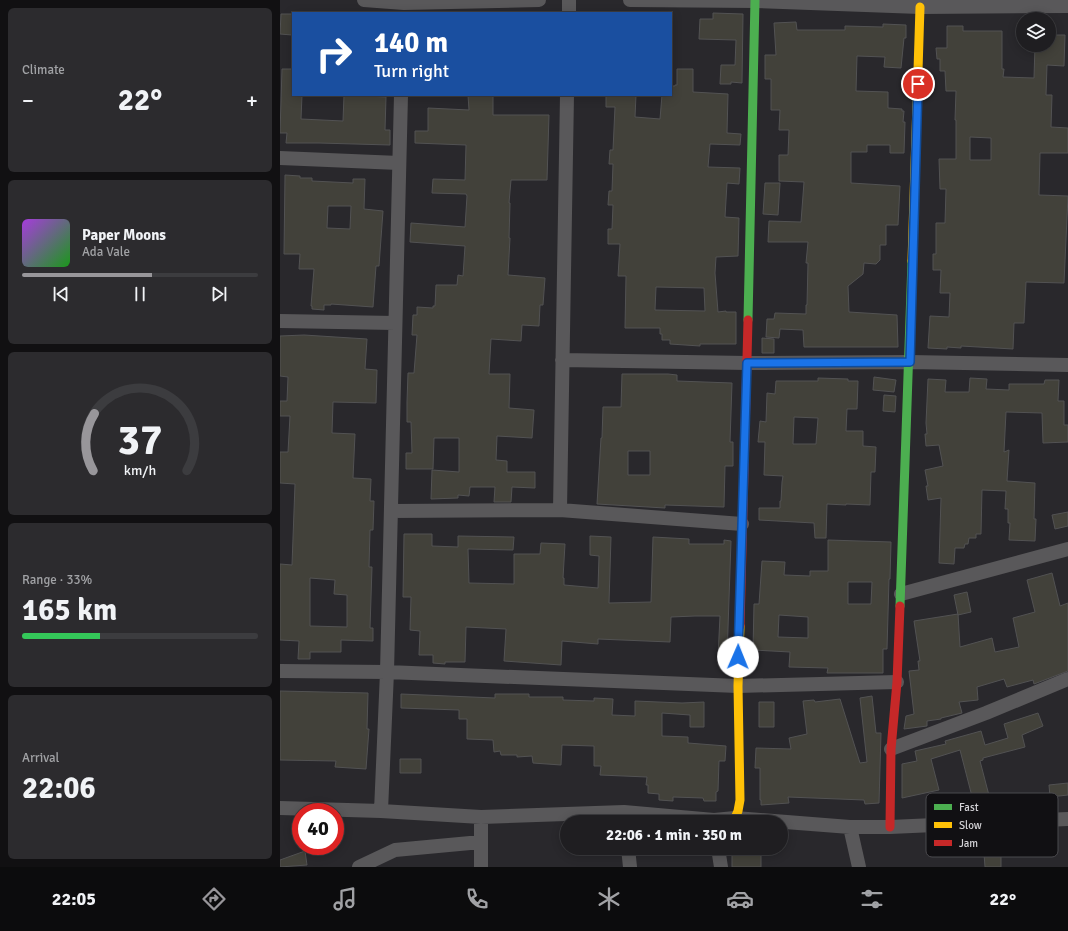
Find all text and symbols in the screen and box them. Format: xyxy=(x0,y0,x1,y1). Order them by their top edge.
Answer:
map controls xyxy=(1016,12,1056,52)
button: layers xyxy=(1016,12,1056,52)
text: 140 m xyxy=(374,26,448,60)
icon: right xyxy=(308,28,360,80)
text: Turn right xyxy=(374,60,449,82)
text: Climate xyxy=(22,62,65,78)
pin xyxy=(901,67,935,101)
icon: arrive xyxy=(907,73,929,95)
text: 22° xyxy=(118,82,162,119)
text: − xyxy=(22,87,34,114)
text: + xyxy=(246,87,258,114)
text: Paper Moons xyxy=(82,226,166,244)
text: Ada Vale xyxy=(82,244,130,260)
icon: previous xyxy=(50,283,72,305)
icon: pause xyxy=(129,283,151,305)
icon: next xyxy=(208,283,230,305)
text: 37 xyxy=(118,415,162,466)
text: km/h xyxy=(124,462,156,479)
text: Range · 33% xyxy=(22,572,92,588)
text: 165 km xyxy=(22,592,117,629)
position arrow xyxy=(717,636,759,678)
text: Arrival xyxy=(22,750,59,766)
text: 22:06 xyxy=(22,770,96,807)
legend xyxy=(926,793,1058,857)
text: Fast xyxy=(959,801,979,814)
speed limit sign: 40 xyxy=(292,803,344,855)
text: Slow xyxy=(959,819,982,832)
text: 22:06 · 1 min · 350 m xyxy=(606,826,742,844)
text: Jam xyxy=(959,837,978,850)
icon: directions xyxy=(200,885,228,913)
icon: music xyxy=(331,885,359,913)
icon: phone xyxy=(463,885,491,913)
icon: climate xyxy=(595,885,623,913)
icon: car xyxy=(726,885,754,913)
icon: filters xyxy=(858,885,886,913)
text: 22:05 xyxy=(52,888,96,910)
text: 22° xyxy=(989,888,1016,910)

